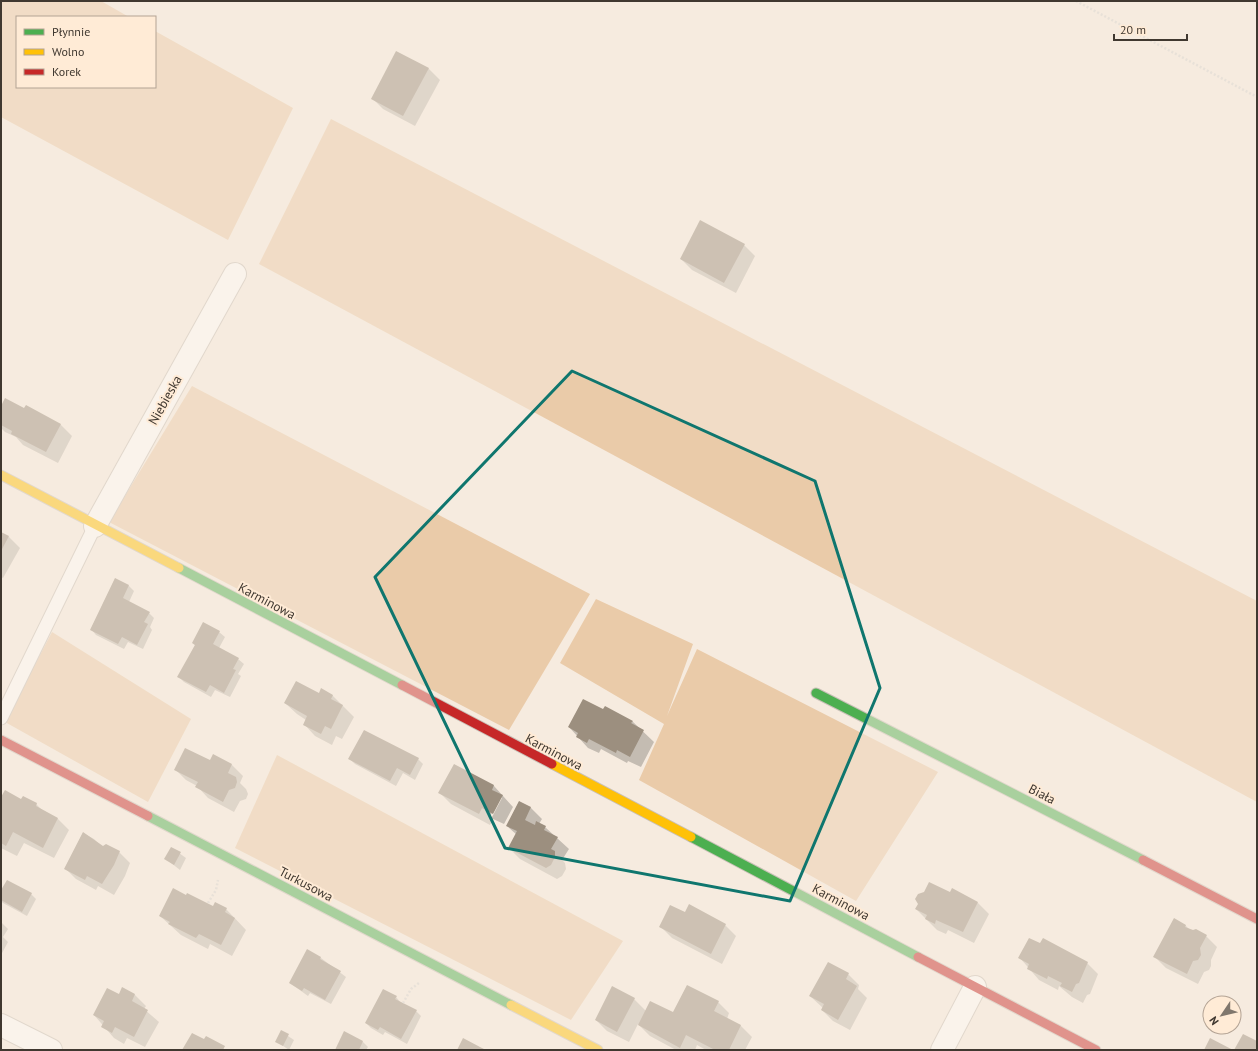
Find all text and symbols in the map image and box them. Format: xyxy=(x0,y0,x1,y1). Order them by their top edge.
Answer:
legend xyxy=(16,16,156,88)
scale bar xyxy=(1114,16,1187,42)
text: 20 m xyxy=(1120,22,1146,37)
text: Płynnie xyxy=(52,24,90,39)
text: Wolno xyxy=(52,44,84,59)
text: Korek xyxy=(52,64,81,79)
street label: Niebieska xyxy=(144,372,186,428)
street label: Karminowa xyxy=(235,579,299,623)
street label: Karminowa xyxy=(522,730,586,774)
street label: Biała xyxy=(1026,780,1058,808)
street label: Turkusowa xyxy=(276,863,336,905)
street label: Karminowa xyxy=(809,880,873,924)
north arrow xyxy=(1202,995,1242,1035)
text: N xyxy=(1206,1014,1222,1028)

